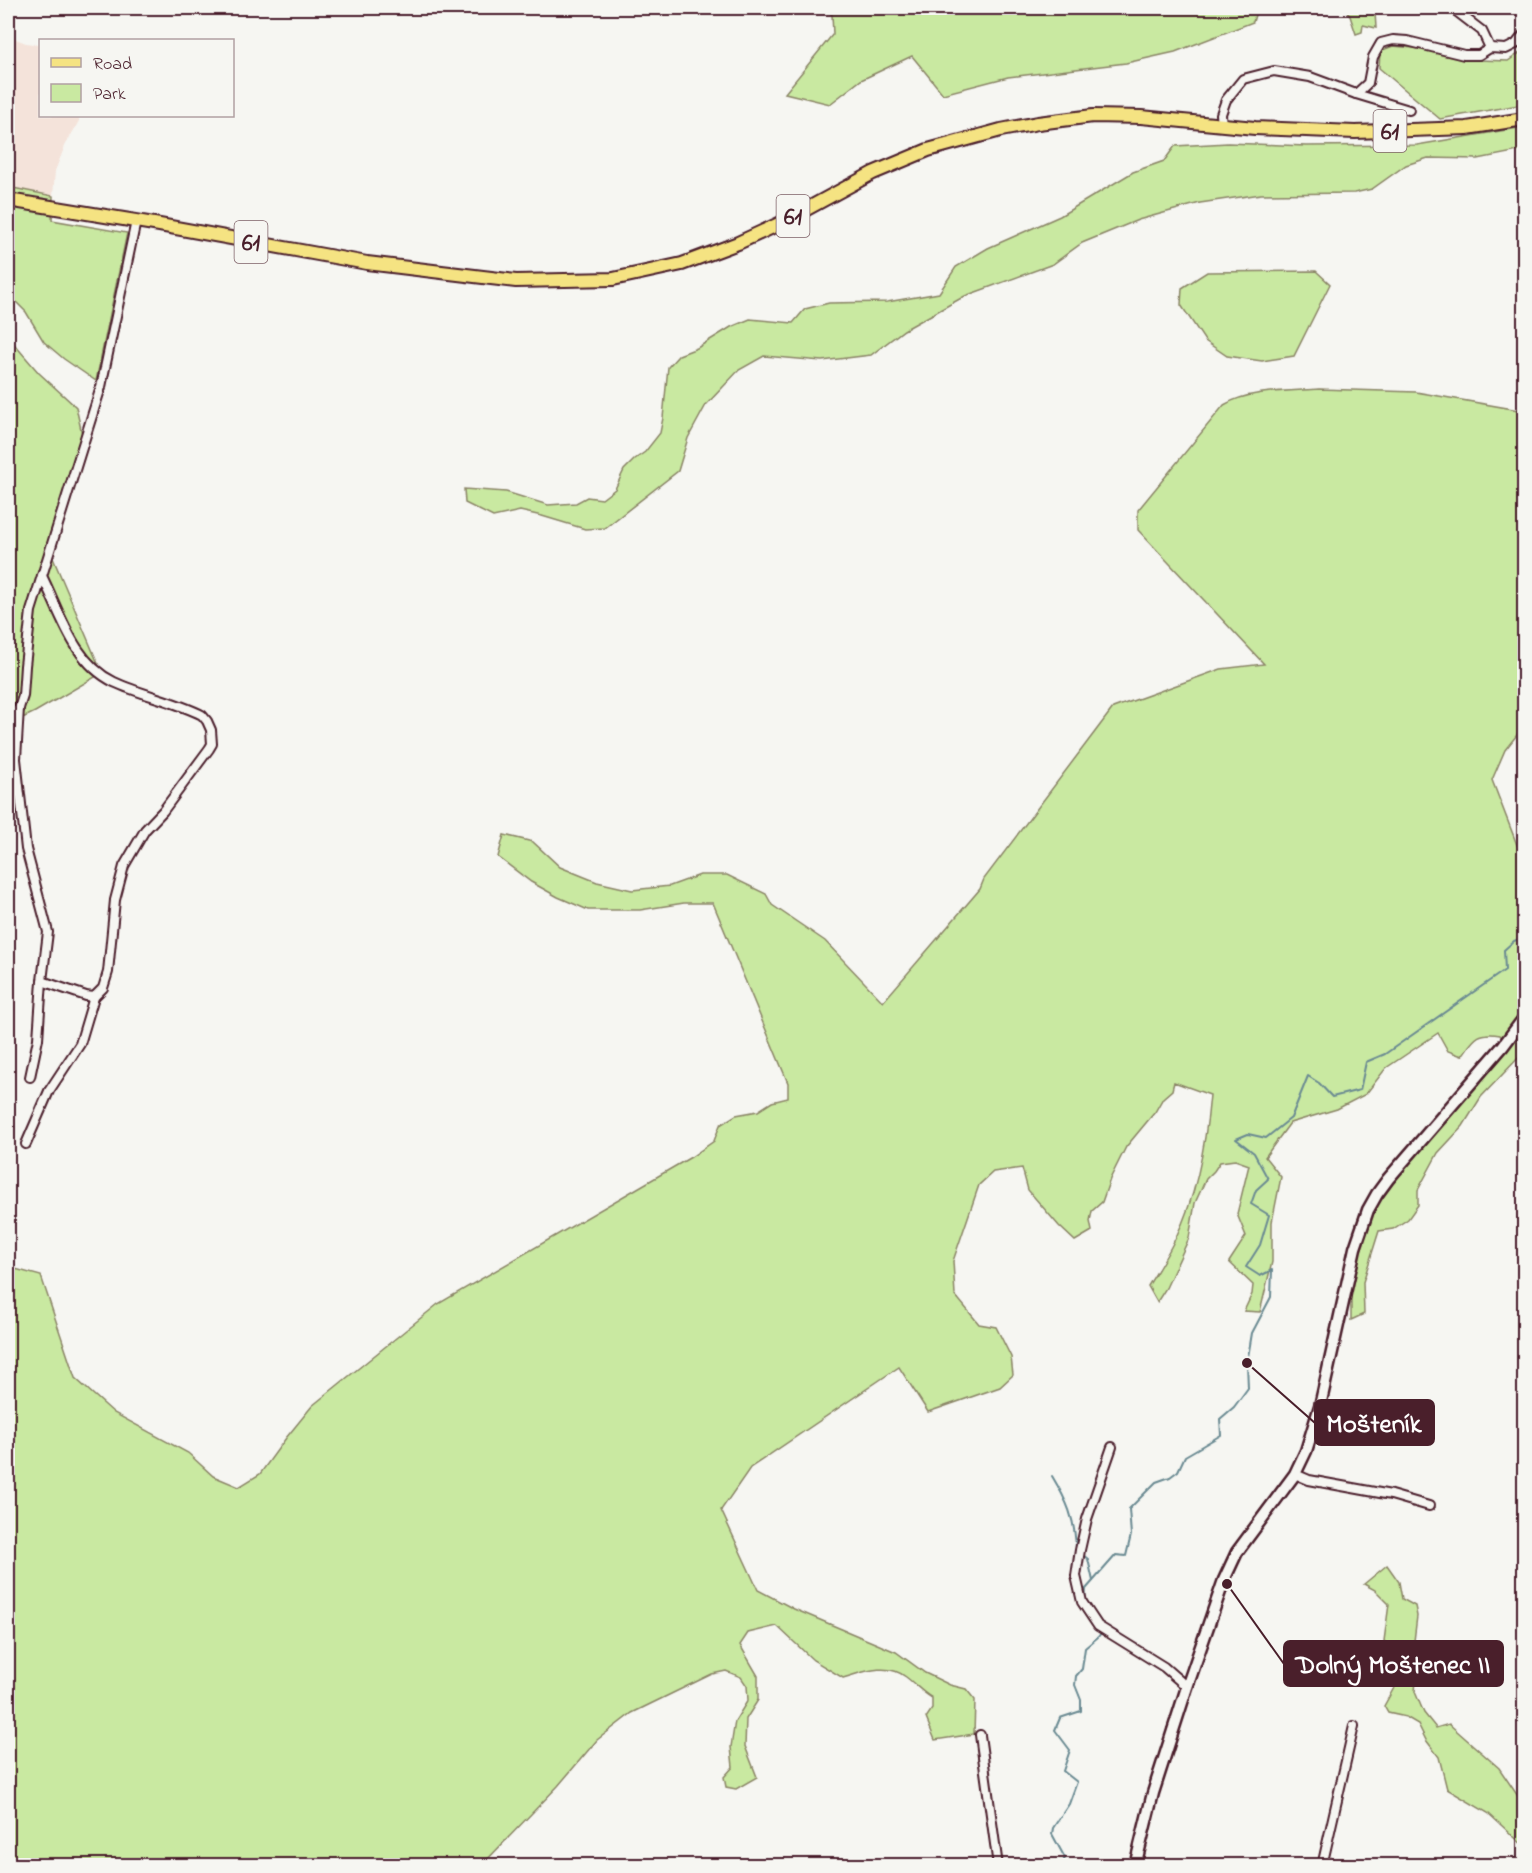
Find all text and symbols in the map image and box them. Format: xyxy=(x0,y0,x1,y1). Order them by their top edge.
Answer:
legend xyxy=(39,39,234,117)
text: Road xyxy=(93,52,132,78)
text: Park xyxy=(93,82,126,108)
road number: 61 xyxy=(1374,110,1406,152)
road number: 61 xyxy=(776,195,810,237)
road number: 61 xyxy=(234,221,268,263)
callout: Mošteník xyxy=(1315,1400,1434,1445)
text: Mošteník xyxy=(1326,1406,1423,1445)
callout: Dolný Moštenec II xyxy=(1284,1641,1503,1686)
text: Dolný Moštenec II xyxy=(1294,1647,1490,1686)

